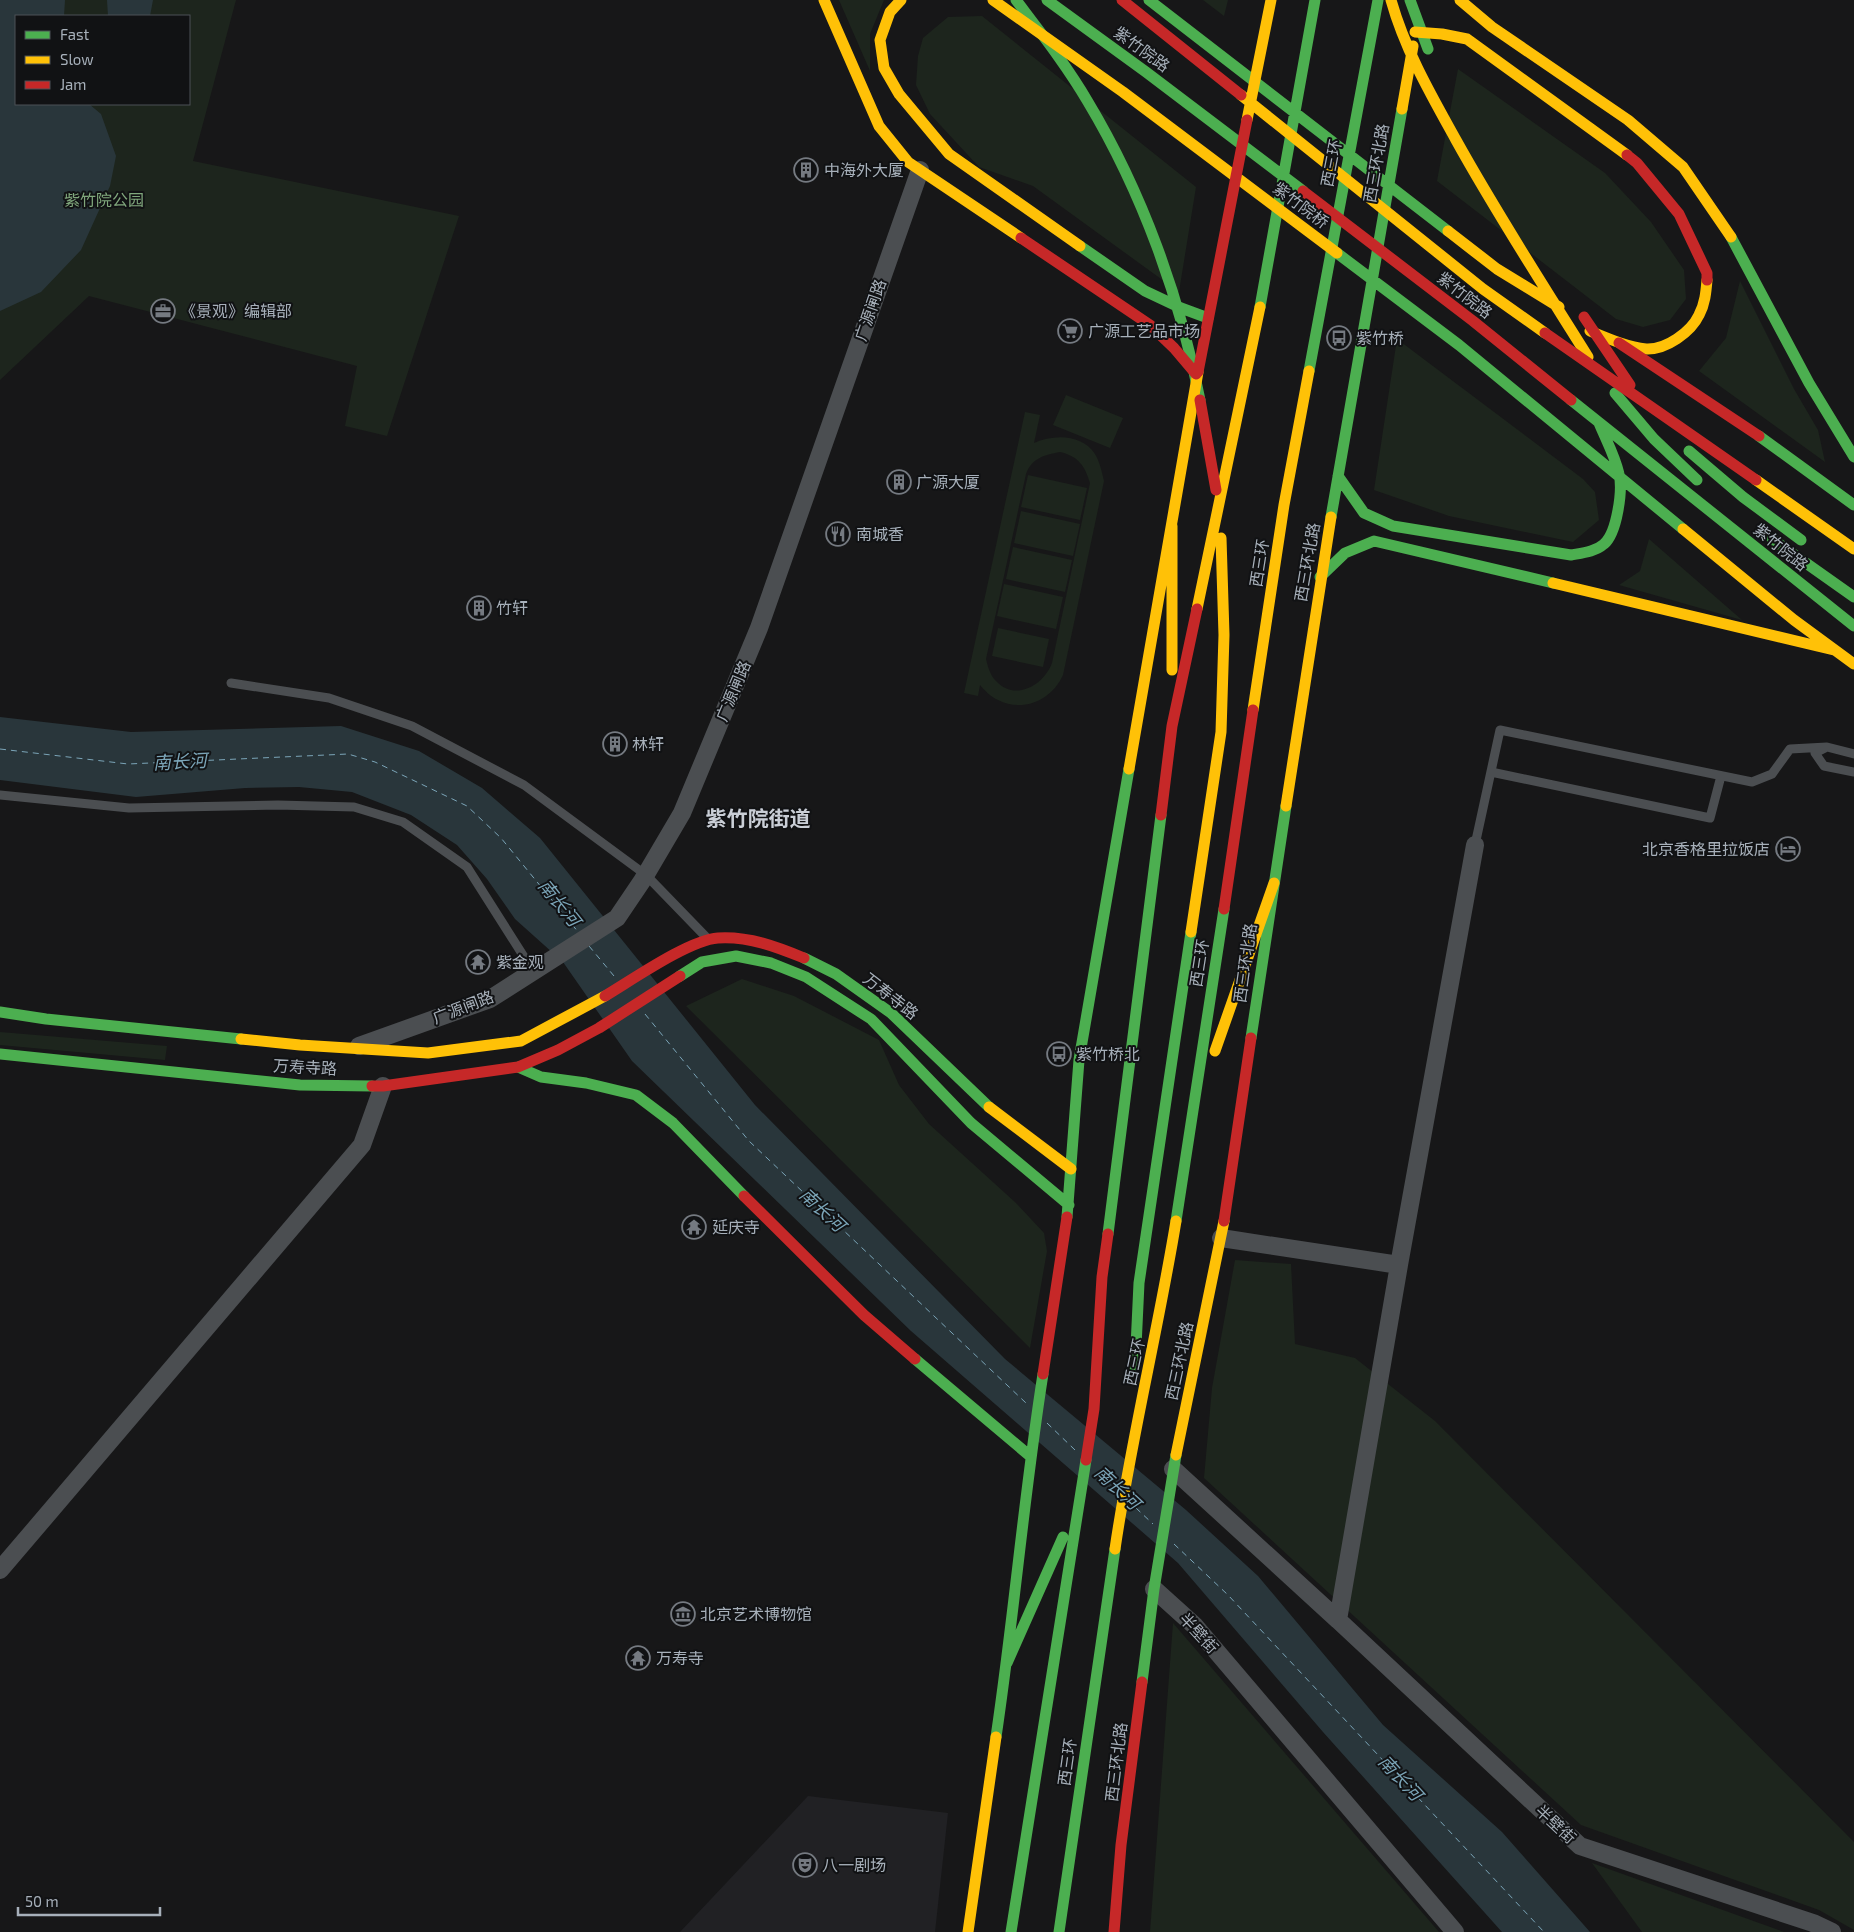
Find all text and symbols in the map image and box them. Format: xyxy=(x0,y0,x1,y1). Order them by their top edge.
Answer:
legend xyxy=(15,15,190,105)
street label: 紫竹院路 xyxy=(1111,22,1174,75)
text: Fast xyxy=(60,25,90,43)
text: Slow xyxy=(60,50,94,68)
text: Jam xyxy=(60,75,86,93)
street label: 西三环北路 xyxy=(1359,122,1392,204)
street label: 西三环 xyxy=(1317,138,1344,188)
building icon: 中海外大厦 xyxy=(793,157,819,183)
place label: 中海外大厦 xyxy=(824,160,904,179)
street label: 紫竹院桥 xyxy=(1270,178,1333,231)
park label: 紫竹院公园 xyxy=(64,190,144,209)
street label: 紫竹院路 xyxy=(1434,267,1496,322)
street label: 广源闸路 xyxy=(850,276,889,343)
office icon: 《景观》编辑部 xyxy=(150,298,176,324)
place label: 《景观》编辑部 xyxy=(180,301,292,320)
supermarket icon: 广源工艺品市场 xyxy=(1057,318,1083,344)
place label: 广源工艺品市场 xyxy=(1088,321,1200,340)
bus stop icon: 紫竹桥 xyxy=(1326,325,1352,351)
place label: 紫竹桥 xyxy=(1356,328,1404,347)
building icon: 广源大厦 xyxy=(886,469,912,495)
place label: 广源大厦 xyxy=(916,472,980,491)
street label: 紫竹院路 xyxy=(1750,519,1812,574)
restaurant icon: 南城香 xyxy=(825,521,851,547)
street label: 西三环北路 xyxy=(1290,521,1323,603)
place label: 南城香 xyxy=(856,524,904,543)
street label: 西三环 xyxy=(1245,538,1272,588)
building icon: 竹轩 xyxy=(466,595,492,621)
place label: 竹轩 xyxy=(496,598,528,617)
street label: 广源闸路 xyxy=(711,658,754,724)
building icon: 林轩 xyxy=(602,731,628,757)
place label: 林轩 xyxy=(632,734,664,753)
water label: 南长河 xyxy=(152,748,210,773)
district label: 紫竹院街道 xyxy=(706,805,811,830)
hotel icon: 北京香格里拉饭店 xyxy=(1775,836,1801,862)
place label: 北京香格里拉饭店 xyxy=(1642,839,1770,858)
water label: 南长河 xyxy=(534,874,587,933)
street label: 西三环北路 xyxy=(1230,922,1259,1004)
street label: 西三环 xyxy=(1185,938,1212,988)
temple icon: 紫金观 xyxy=(465,949,491,975)
place label: 紫金观 xyxy=(496,952,544,971)
street label: 万寿寺路 xyxy=(860,968,922,1023)
street label: 广源闸路 xyxy=(430,986,496,1027)
bus stop icon: 紫竹桥北 xyxy=(1046,1041,1072,1067)
place label: 紫竹桥北 xyxy=(1076,1044,1140,1063)
street label: 万寿寺路 xyxy=(273,1055,337,1078)
water label: 南长河 xyxy=(795,1183,852,1238)
temple icon: 延庆寺 xyxy=(681,1214,707,1240)
place label: 延庆寺 xyxy=(712,1217,760,1236)
street label: 西三环北路 xyxy=(1161,1320,1196,1402)
street label: 西三环 xyxy=(1119,1336,1148,1387)
water label: 南长河 xyxy=(1090,1461,1147,1516)
museum icon: 北京艺术博物馆 xyxy=(670,1601,696,1627)
place label: 北京艺术博物馆 xyxy=(700,1604,812,1623)
street label: 半壁街 xyxy=(1176,1609,1223,1657)
temple icon: 万寿寺 xyxy=(625,1645,651,1671)
place label: 万寿寺 xyxy=(656,1648,704,1667)
street label: 西三环北路 xyxy=(1101,1721,1130,1803)
street label: 西三环 xyxy=(1054,1737,1079,1787)
water label: 南长河 xyxy=(1374,1750,1429,1807)
street label: 半壁街 xyxy=(1532,1800,1580,1847)
theatre icon: 八一剧场 xyxy=(792,1852,818,1878)
place label: 八一剧场 xyxy=(822,1855,886,1874)
scale bar xyxy=(18,1884,160,1916)
text: 50 m xyxy=(25,1892,59,1910)

